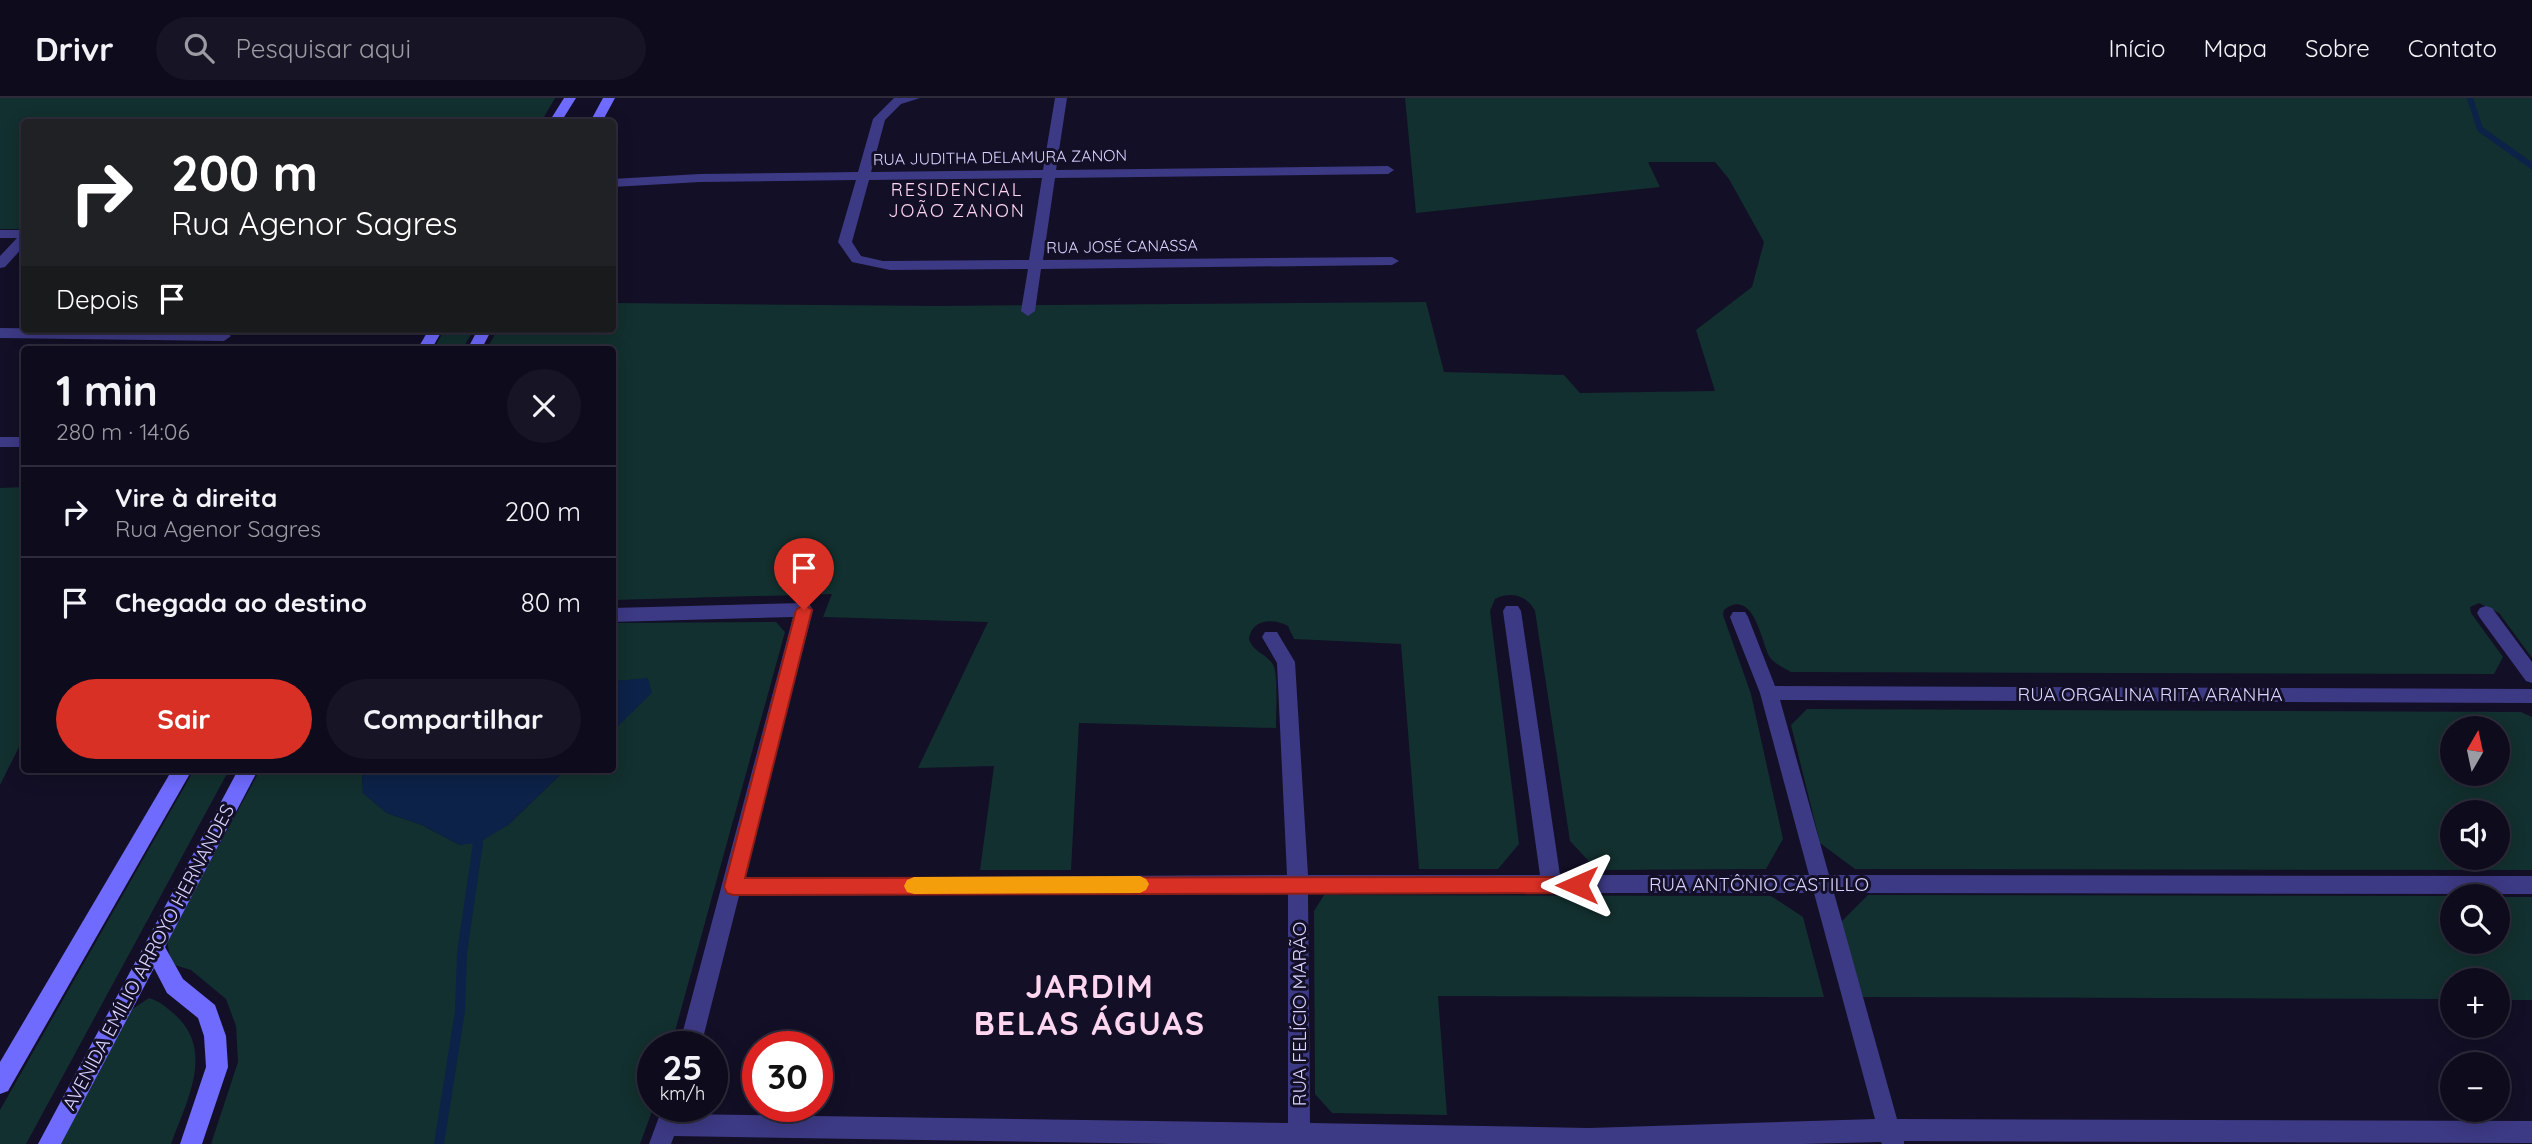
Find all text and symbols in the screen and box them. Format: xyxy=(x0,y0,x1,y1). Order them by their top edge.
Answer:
search box xyxy=(156,17,646,80)
text: Drivr xyxy=(35,28,114,69)
icon: search xyxy=(180,29,218,67)
text: Pesquisar aqui xyxy=(236,32,411,65)
text: Início xyxy=(2108,33,2165,63)
text: Mapa xyxy=(2203,33,2267,63)
text: Sobre xyxy=(2305,33,2370,63)
text: Contato xyxy=(2408,33,2497,63)
text: 200 m xyxy=(171,142,318,203)
street label: RUA JUDITHA DELAMURA ZANON xyxy=(873,145,1127,169)
icon: right xyxy=(56,147,147,238)
district label: RESIDENCIAL JOÃO ZANON xyxy=(888,178,1026,222)
text: Rua Agenor Sagres xyxy=(171,203,458,243)
street label: RUA JOSÉ CANASSA xyxy=(1046,235,1198,257)
icon: arrive xyxy=(153,280,191,318)
text: Depois xyxy=(56,283,139,316)
text: 1 min xyxy=(56,364,158,417)
button: close xyxy=(507,369,581,443)
text: 280 m · 14:06 xyxy=(56,417,190,446)
text: Vire à direita xyxy=(115,481,277,514)
icon: right xyxy=(56,493,94,531)
text: 200 m xyxy=(505,495,581,528)
text: Rua Agenor Sagres xyxy=(115,514,321,543)
pin xyxy=(774,538,834,610)
icon: arrive xyxy=(785,549,823,587)
icon: arrive xyxy=(56,584,94,622)
text: Chegada ao destino xyxy=(115,586,367,619)
text: 80 m xyxy=(521,586,581,619)
button: Sair xyxy=(56,679,312,759)
button: Compartilhar xyxy=(326,679,581,759)
street label: RUA ORGALINA RITA ARANHA xyxy=(2018,682,2282,706)
north arrow xyxy=(2440,716,2510,786)
map controls xyxy=(2440,716,2510,1122)
street label: AVENIDA EMÍLIO ARROYO HERNANDES xyxy=(57,800,239,1114)
button: sound xyxy=(2440,800,2510,870)
position arrow xyxy=(1540,848,1614,922)
street label: RUA ANTÔNIO CASTILLO xyxy=(1649,872,1869,896)
button: search xyxy=(2440,884,2510,954)
street label: RUA FELÍCIO MARÃO xyxy=(1287,922,1311,1106)
district label: JARDIM BELAS ÁGUAS xyxy=(974,966,1206,1043)
button: + xyxy=(2440,968,2510,1038)
speed limit sign: 30 xyxy=(742,1031,833,1122)
text: 25 xyxy=(662,1045,703,1089)
button: − xyxy=(2440,1052,2510,1122)
text: km/h xyxy=(660,1082,705,1105)

